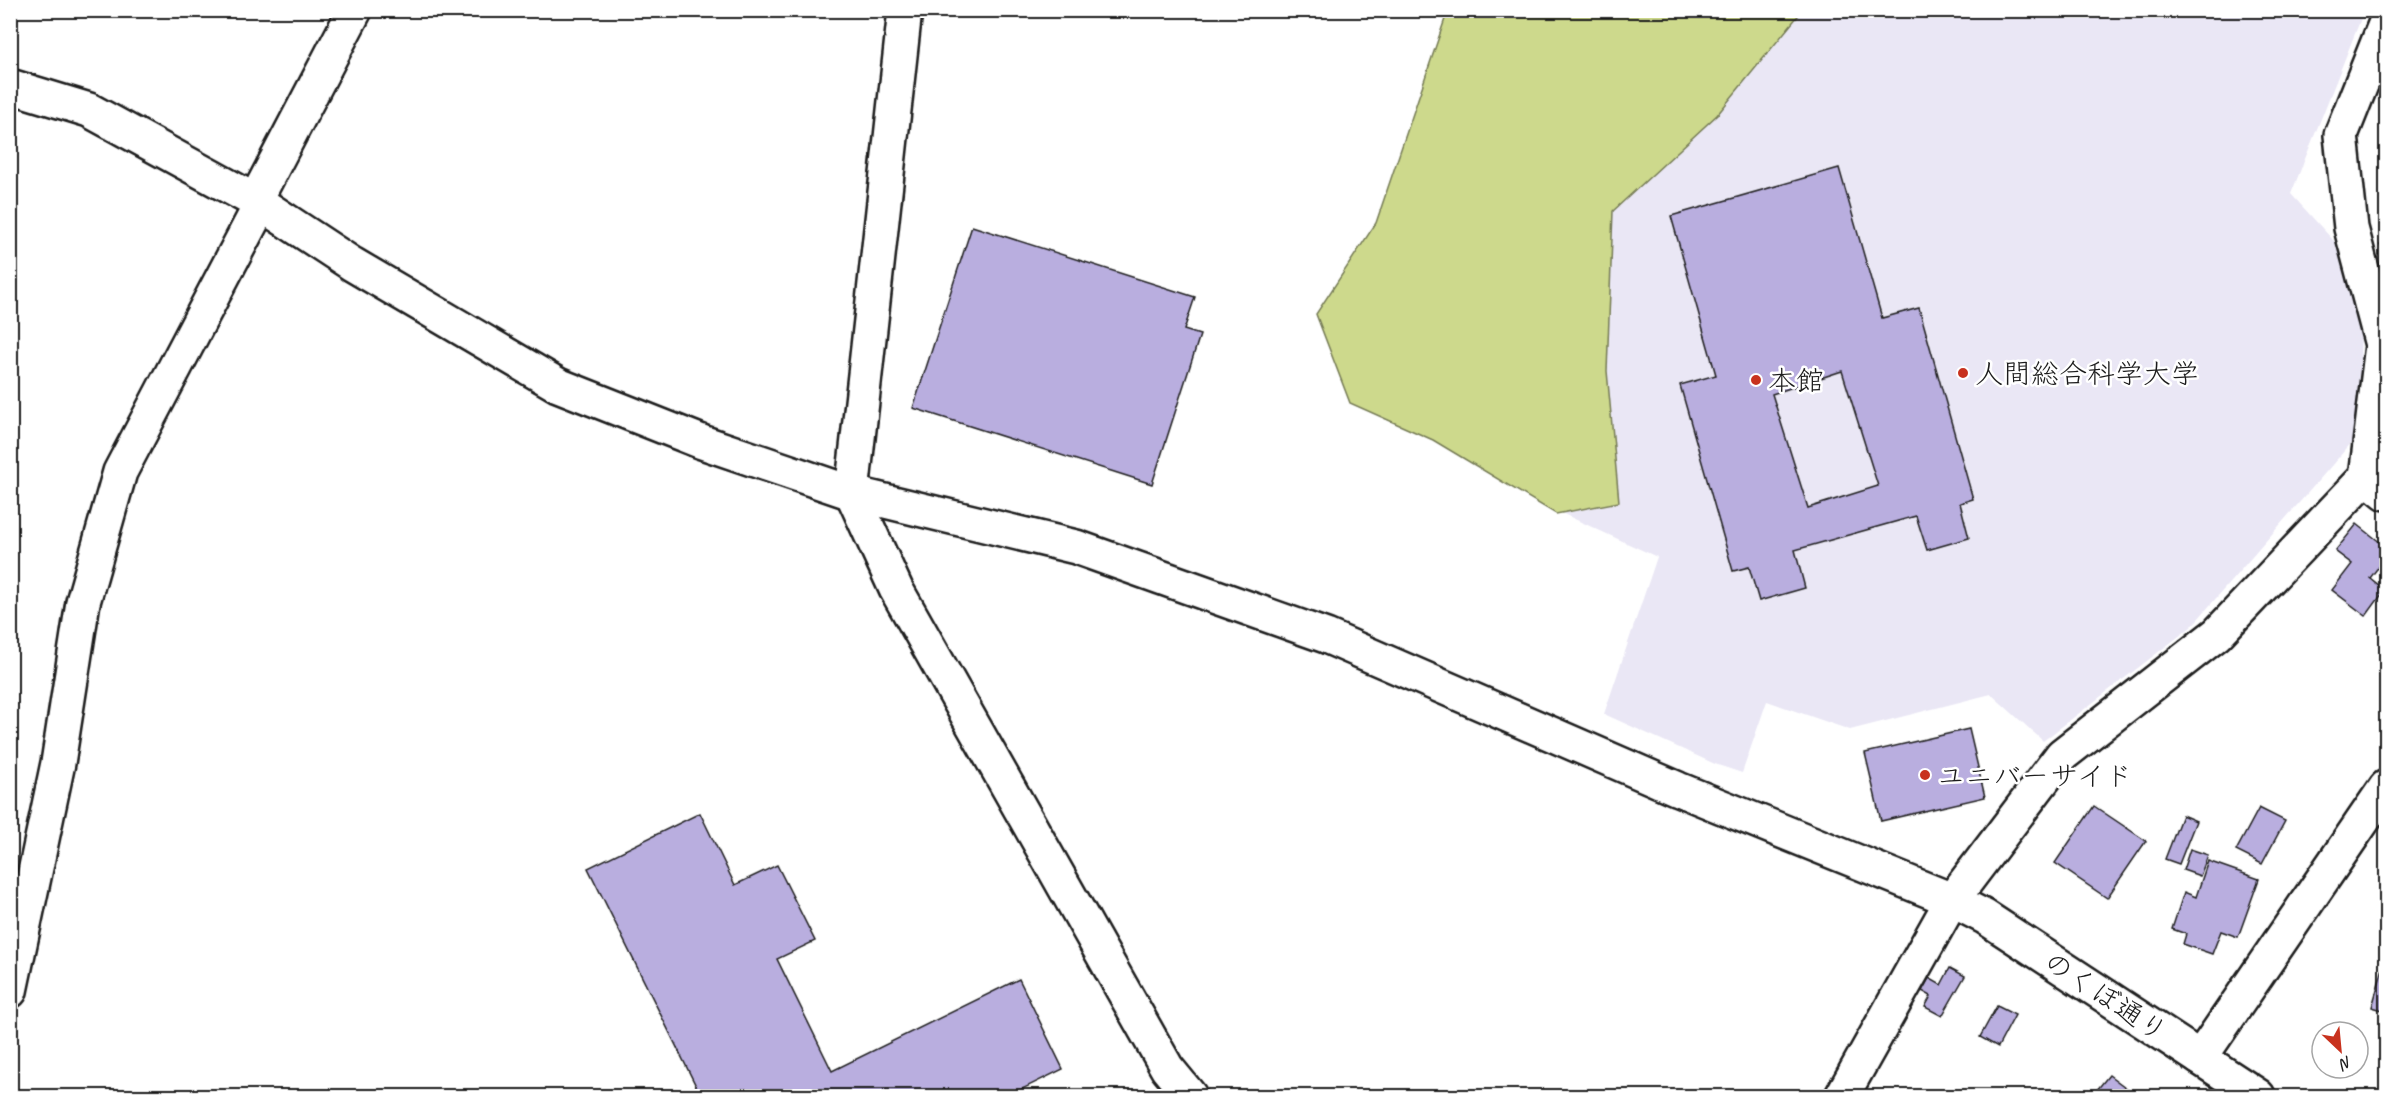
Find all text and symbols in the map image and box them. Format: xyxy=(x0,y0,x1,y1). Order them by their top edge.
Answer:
place label: 人間総合科学大学 xyxy=(1975,356,2199,391)
place label: 本館 xyxy=(1768,363,1824,398)
marker: 人間総合科学大学 xyxy=(1956,366,1970,380)
marker: 本館 xyxy=(1749,373,1763,387)
place label: ユニバーサイド xyxy=(1937,758,2132,793)
marker: ユニバーサイド xyxy=(1918,768,1932,782)
street label: のくぼ通り xyxy=(2037,944,2174,1049)
north arrow xyxy=(2310,1020,2370,1080)
text: N xyxy=(2335,1051,2355,1075)

